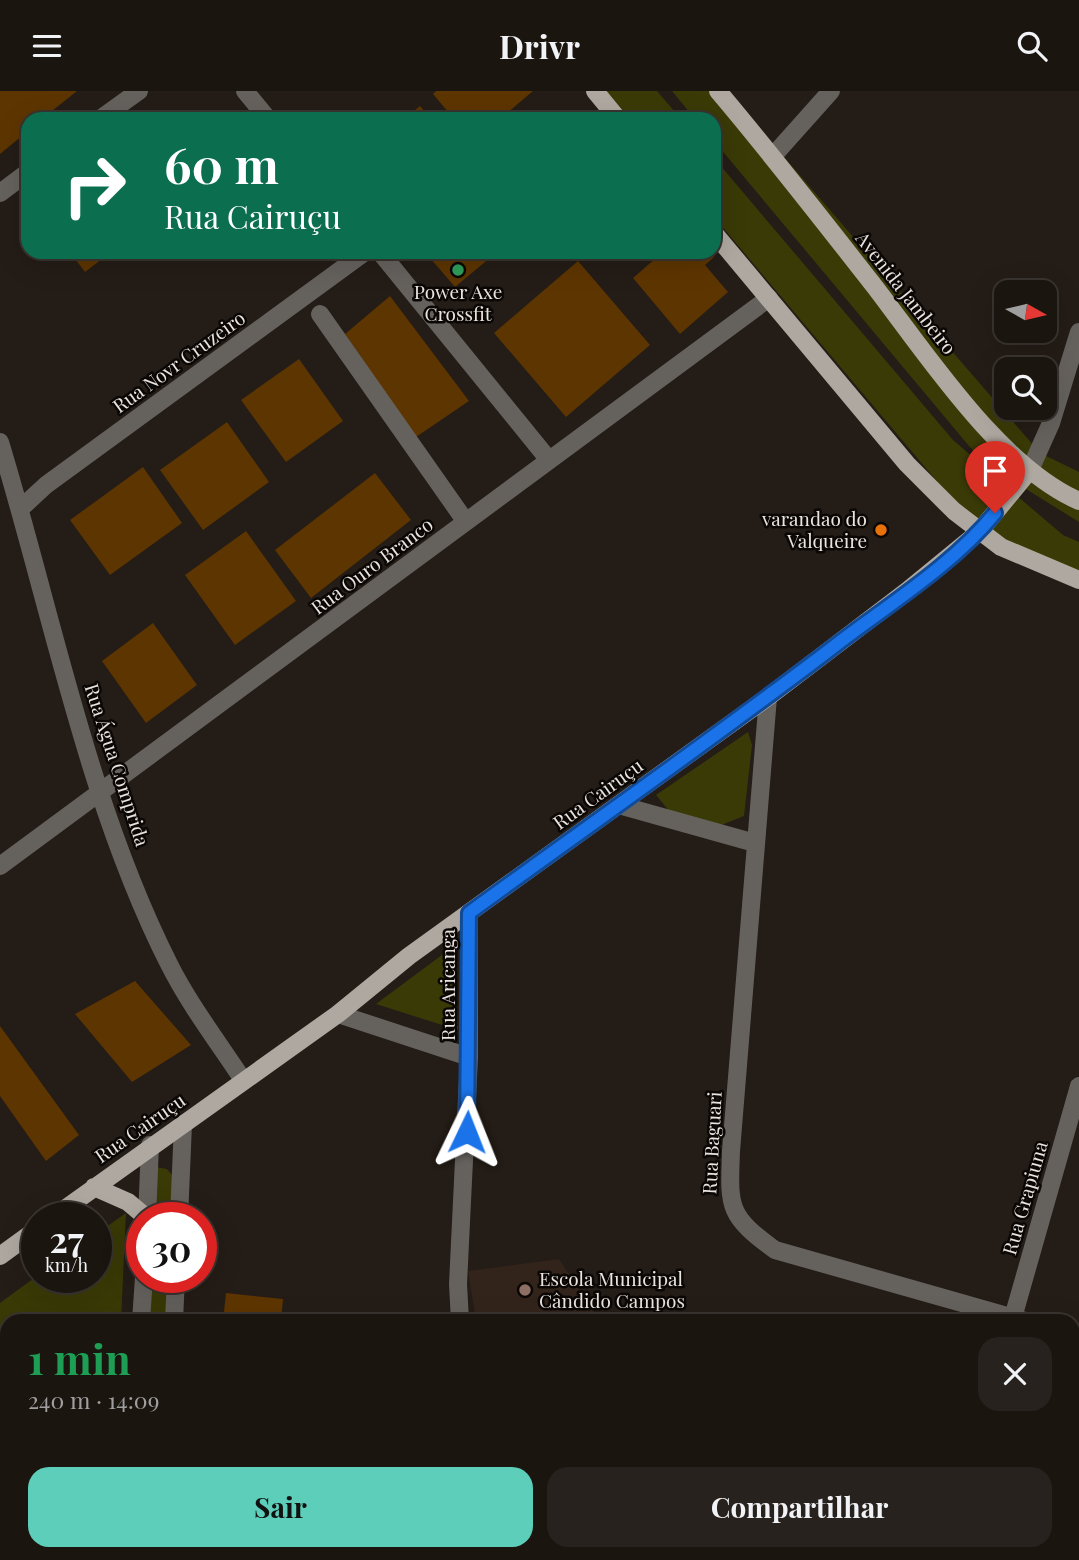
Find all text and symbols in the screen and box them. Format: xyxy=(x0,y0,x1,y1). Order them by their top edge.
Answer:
text: Drivr xyxy=(499,24,580,67)
icon: menu xyxy=(28,27,66,65)
icon: search xyxy=(1013,27,1051,65)
text: 60 m xyxy=(164,131,279,196)
icon: right xyxy=(49,140,140,231)
text: Rua Cairuçu xyxy=(164,194,341,237)
street label: Avenida Jambeiro xyxy=(850,225,963,359)
marker: Power Axe Crossfit xyxy=(450,262,466,278)
place label: Power Axe Crossfit xyxy=(414,278,502,326)
north arrow xyxy=(994,280,1057,343)
map controls xyxy=(994,280,1057,420)
street label: Rua Novr Cruzeiro xyxy=(107,304,250,418)
button: search xyxy=(994,357,1057,420)
pin xyxy=(965,441,1025,513)
icon: arrive xyxy=(976,452,1014,490)
place label: varandao do Valqueire xyxy=(761,505,867,553)
street label: Rua Ouro Branco xyxy=(305,511,438,620)
marker: varandao do Valqueire xyxy=(873,522,889,538)
street label: Rua Água Comprida xyxy=(79,680,157,850)
street label: Rua Cairuçu xyxy=(547,752,648,835)
street label: Rua Aricanga xyxy=(434,929,460,1041)
street label: Rua Cairuçu xyxy=(89,1086,190,1168)
street label: Rua Baguari xyxy=(695,1090,727,1195)
position arrow xyxy=(430,1095,504,1169)
street label: Rua Grapiuna xyxy=(995,1137,1053,1258)
speed limit sign: 30 xyxy=(126,1202,217,1293)
text: 27 xyxy=(49,1215,84,1262)
text: km/h xyxy=(45,1253,88,1277)
place label: Escola Municipal Cândido Campos xyxy=(539,1265,685,1313)
marker: Escola Municipal Cândido Campos xyxy=(517,1282,533,1298)
text: 1 min xyxy=(28,1330,131,1386)
button: close xyxy=(978,1337,1052,1411)
text: 240 m · 14:09 xyxy=(28,1384,159,1415)
button: Sair xyxy=(28,1467,533,1547)
button: Compartilhar xyxy=(547,1467,1052,1547)

